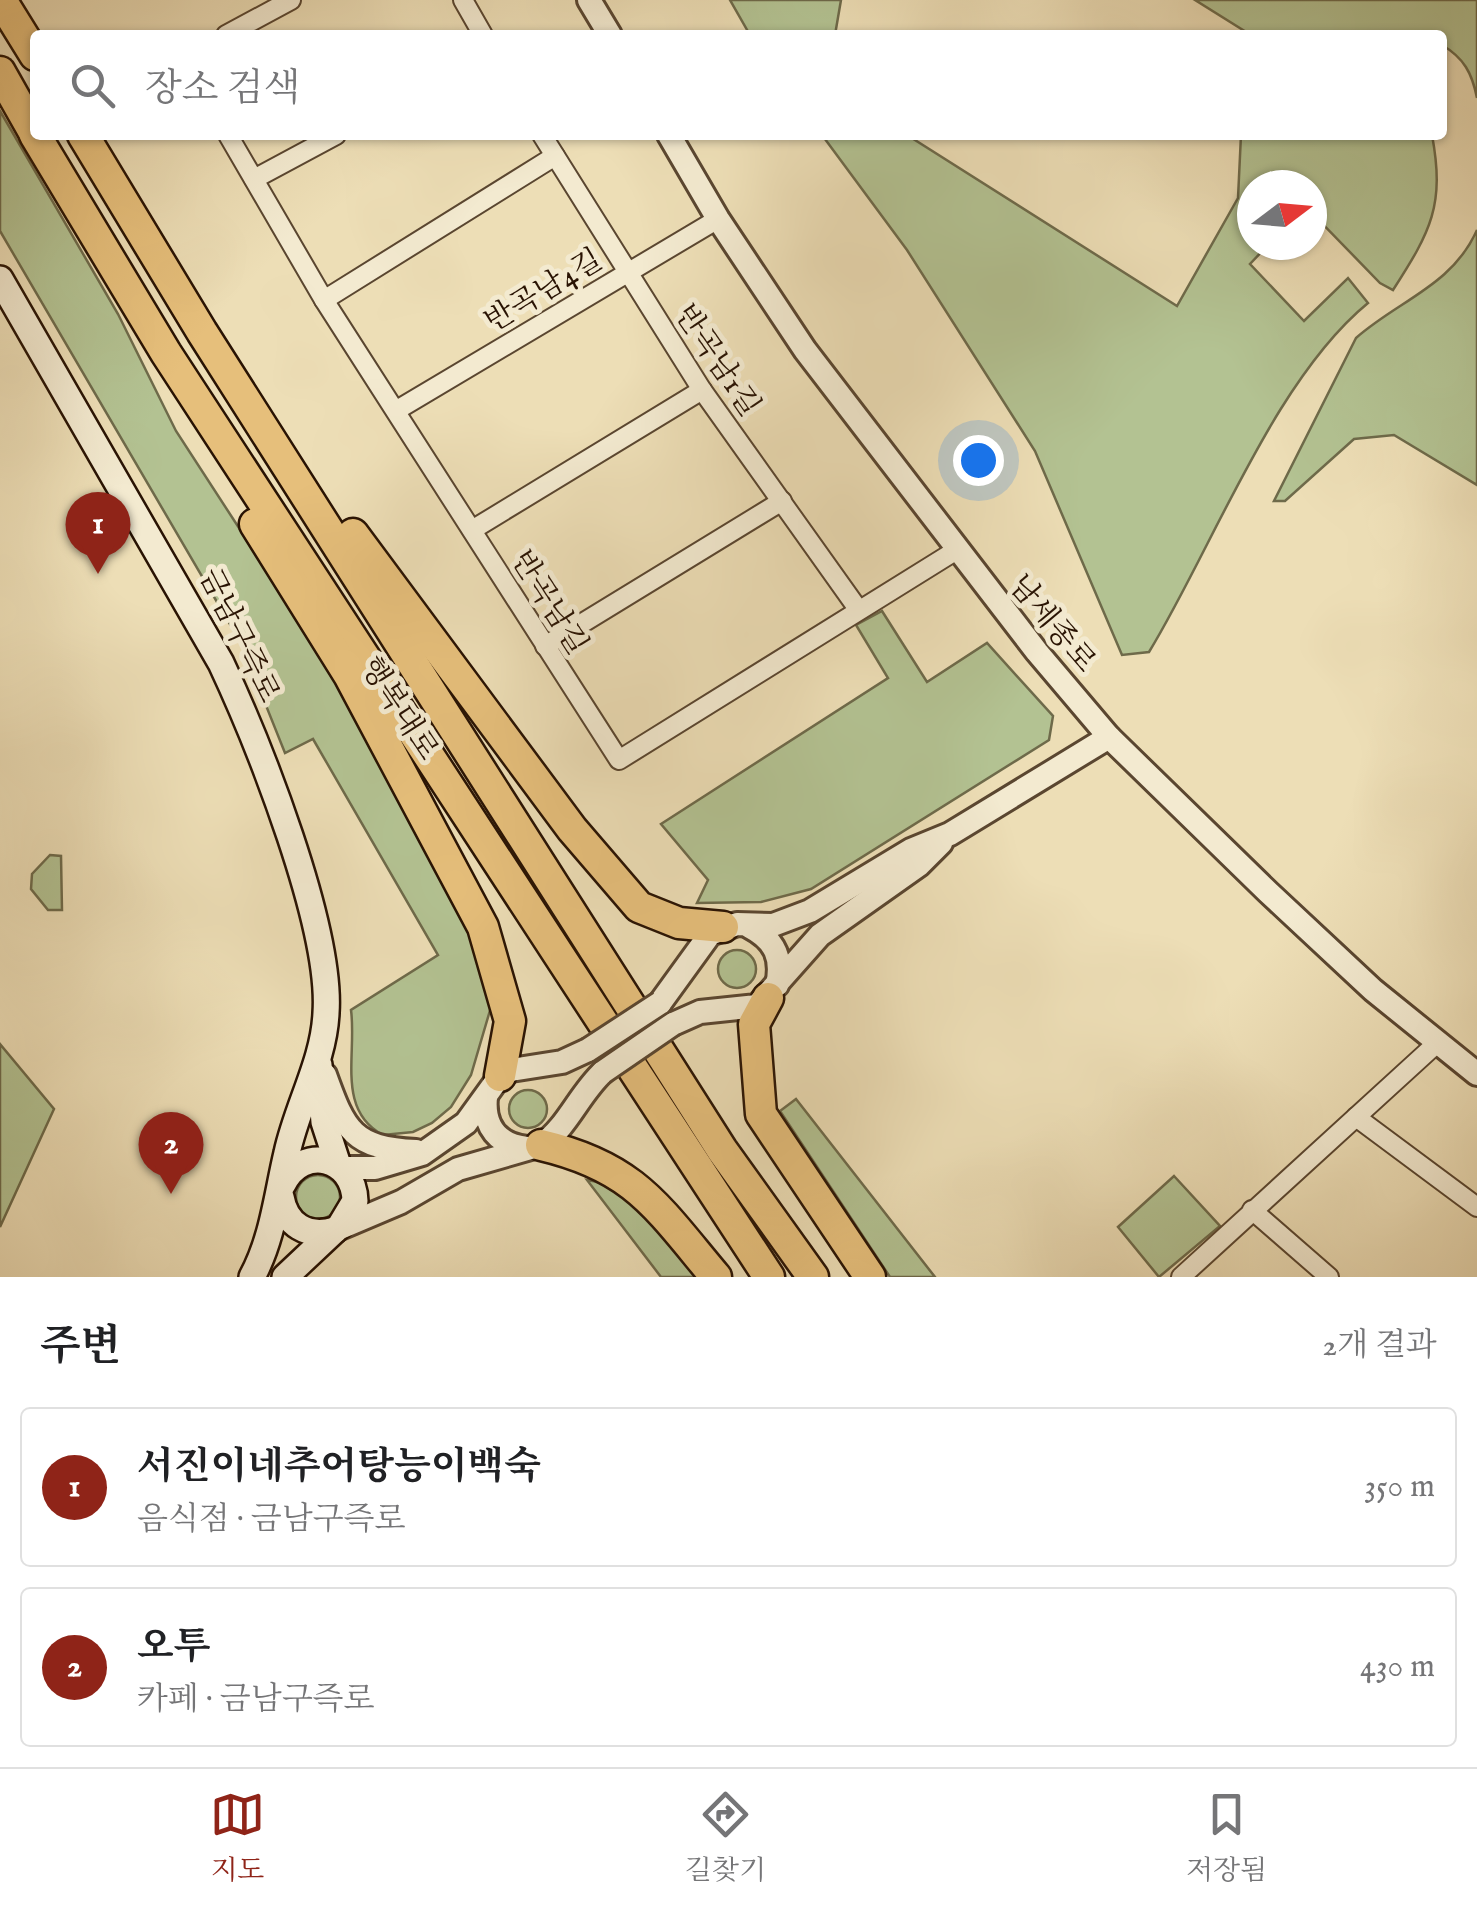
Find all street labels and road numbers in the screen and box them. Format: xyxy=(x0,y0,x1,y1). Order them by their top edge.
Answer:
street label: 반곡남4길 xyxy=(478,242,610,342)
street label: 반곡남1길 xyxy=(665,298,768,424)
street label: 반곡남길 xyxy=(501,544,595,662)
street label: 금남구즉로 xyxy=(189,562,287,709)
street label: 남세종로 xyxy=(1000,568,1103,681)
street label: 행복대로 xyxy=(351,650,446,768)

